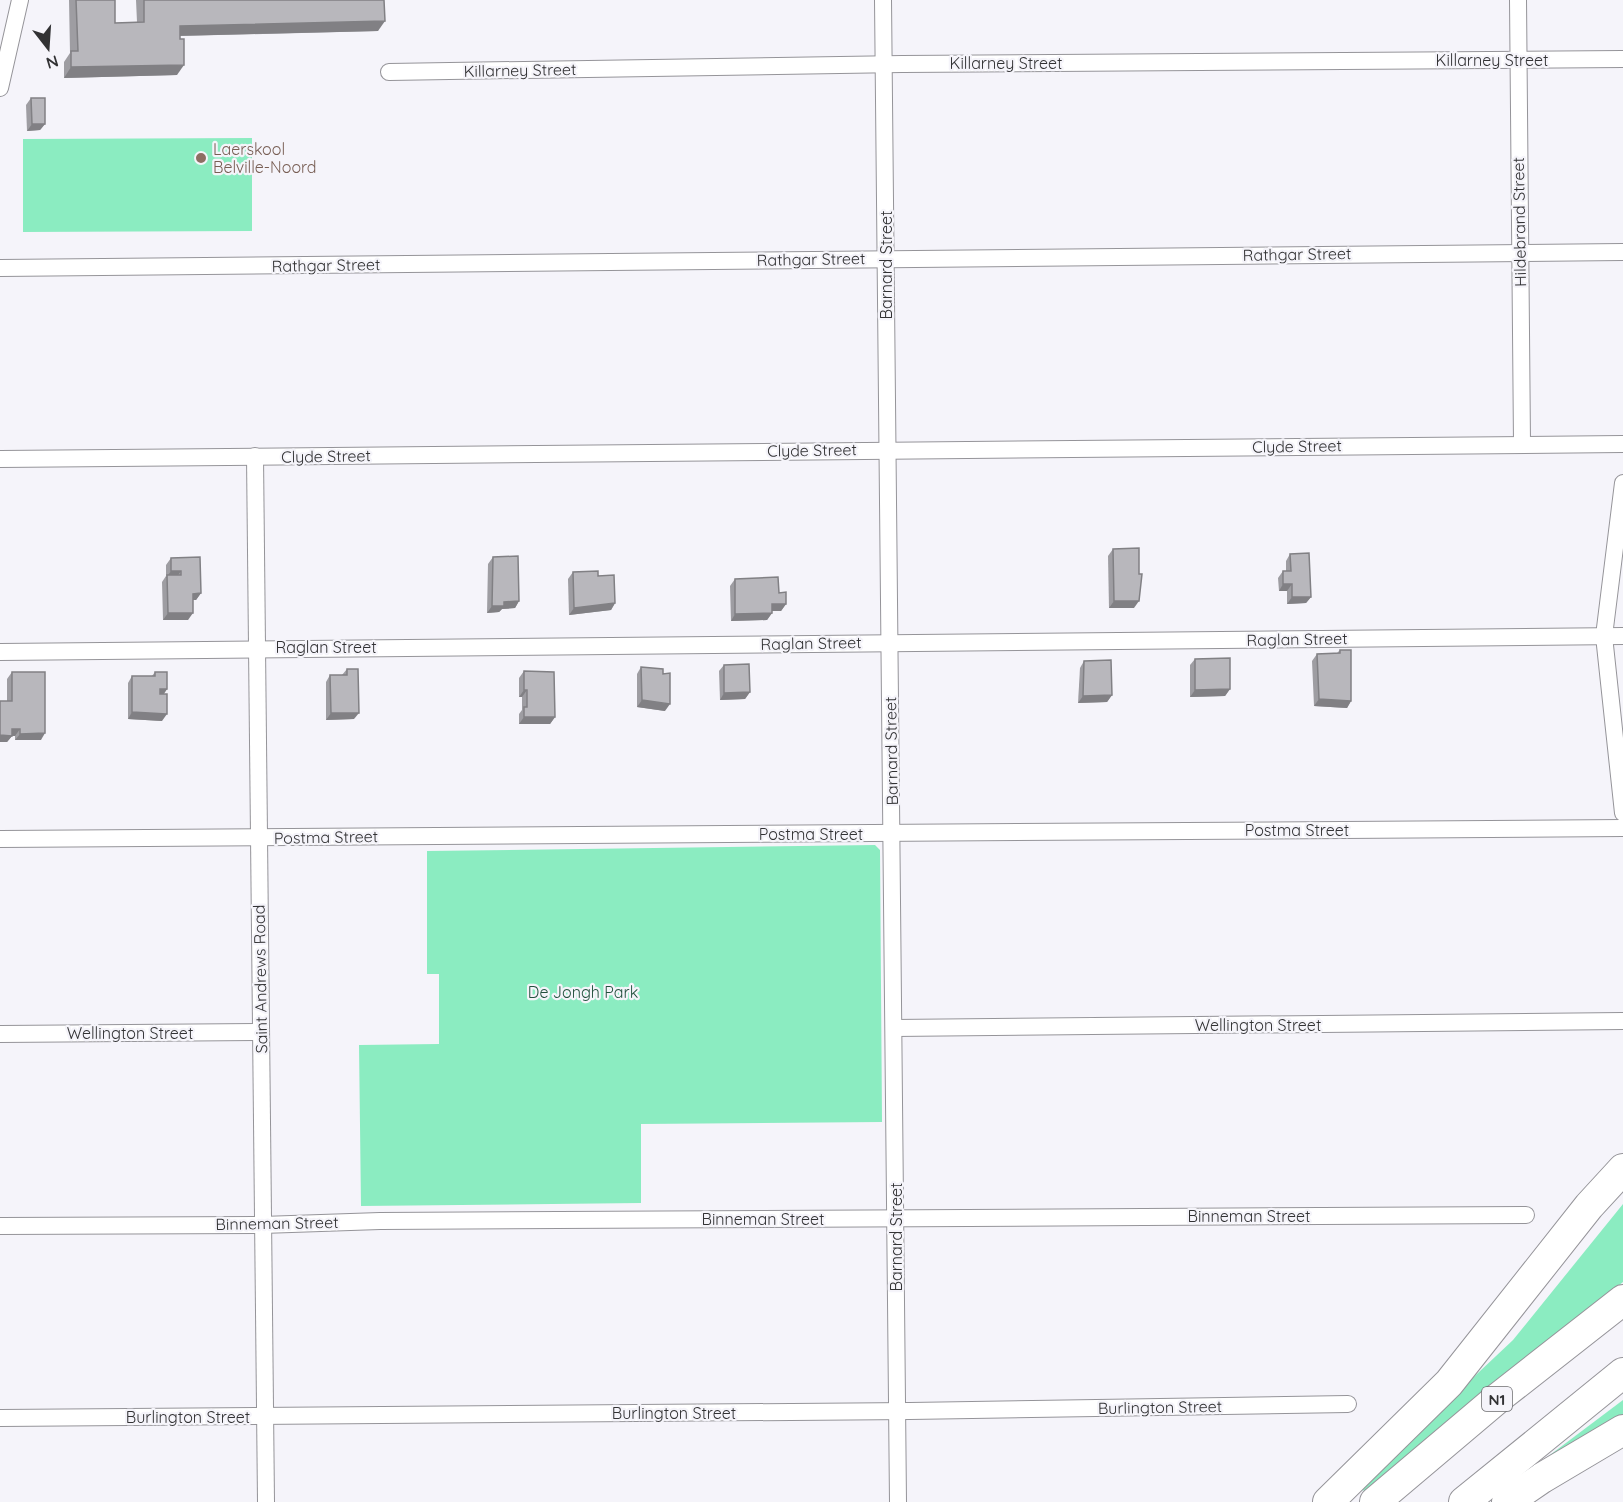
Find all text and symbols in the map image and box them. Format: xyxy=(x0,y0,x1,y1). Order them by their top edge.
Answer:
north arrow xyxy=(18,18,78,78)
street label: Killarney Street xyxy=(1436,50,1548,70)
text: N xyxy=(44,51,61,74)
street label: Killarney Street xyxy=(950,53,1062,73)
street label: Killarney Street xyxy=(463,59,577,81)
place label: Laerskool Belville-Noord xyxy=(213,139,317,177)
marker: Laerskool Belville-Noord xyxy=(194,151,208,165)
street label: Hildebrand Street xyxy=(1508,157,1530,287)
street label: Barnard Street xyxy=(876,211,896,319)
street label: Rathgar Street xyxy=(1242,243,1352,265)
street label: Rathgar Street xyxy=(756,248,866,270)
street label: Rathgar Street xyxy=(271,254,381,276)
street label: Clyde Street xyxy=(1252,435,1342,457)
street label: Clyde Street xyxy=(767,439,857,461)
street label: Clyde Street xyxy=(281,445,371,467)
street label: Raglan Street xyxy=(1246,628,1348,650)
street label: Raglan Street xyxy=(760,632,862,654)
street label: Raglan Street xyxy=(275,637,377,657)
street label: Barnard Street xyxy=(880,696,902,806)
street label: Postma Street xyxy=(1245,820,1349,840)
street label: Postma Street xyxy=(759,824,863,844)
street label: Postma Street xyxy=(274,826,378,848)
street label: Saint Andrews Road xyxy=(249,904,271,1054)
park label: De Jongh Park xyxy=(528,982,638,1002)
street label: Wellington Street xyxy=(1195,1015,1321,1035)
street label: Wellington Street xyxy=(67,1023,193,1043)
street label: Barnard Street xyxy=(886,1183,906,1291)
street label: Binneman Street xyxy=(1187,1206,1311,1226)
street label: Binneman Street xyxy=(701,1209,825,1229)
street label: Binneman Street xyxy=(215,1212,339,1234)
road number: N1 xyxy=(1482,1387,1512,1411)
street label: Burlington Street xyxy=(1098,1396,1222,1418)
street label: Burlington Street xyxy=(612,1403,736,1423)
street label: Burlington Street xyxy=(126,1407,250,1427)

